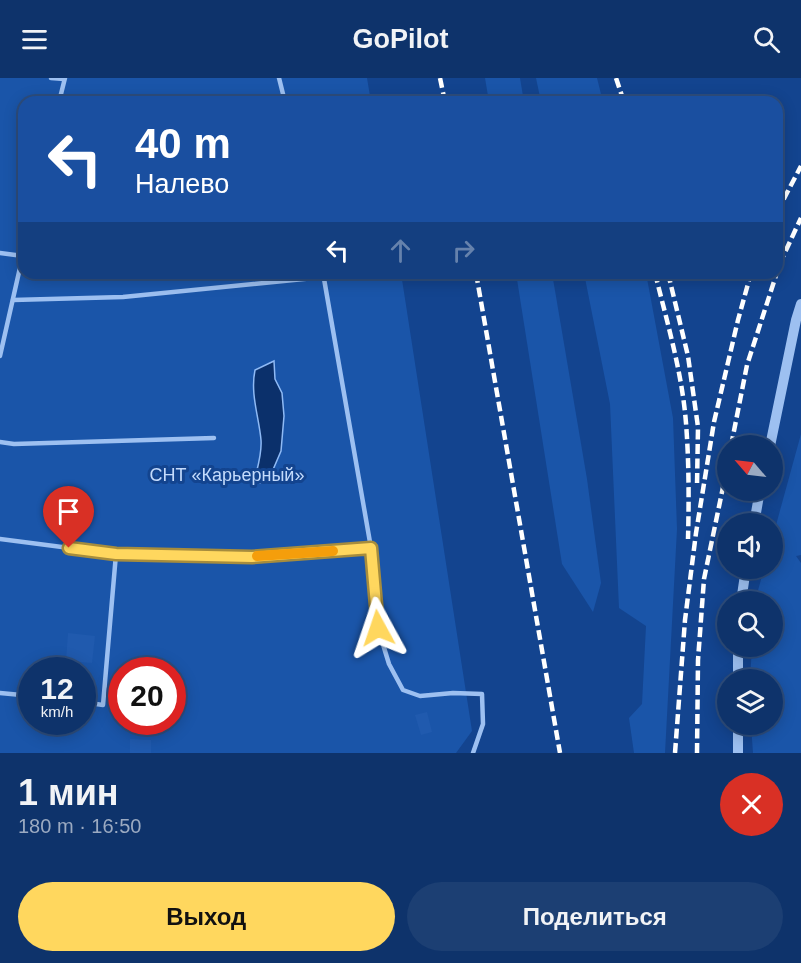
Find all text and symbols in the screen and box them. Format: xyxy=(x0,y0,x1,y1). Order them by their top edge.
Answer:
icon: menu xyxy=(18,23,51,56)
icon: search xyxy=(750,23,783,56)
text: GoPilot xyxy=(353,24,449,54)
icon: left xyxy=(36,120,114,198)
text: 40 m xyxy=(135,120,231,167)
text: Налево xyxy=(135,169,229,199)
icon: left xyxy=(321,234,354,267)
icon: ahead xyxy=(384,234,417,267)
icon: right xyxy=(447,234,480,267)
north arrow xyxy=(717,435,783,501)
map controls xyxy=(717,435,783,735)
park label: СНТ «Карьерный» xyxy=(150,465,304,485)
pin xyxy=(43,486,94,548)
icon: arrive xyxy=(52,495,85,528)
button: sound xyxy=(717,513,783,579)
button: search xyxy=(717,591,783,657)
position arrow xyxy=(346,596,410,660)
speed limit sign: 20 xyxy=(108,657,186,735)
button: layers xyxy=(717,669,783,735)
text: 12 xyxy=(40,672,74,705)
text: km/h xyxy=(41,703,73,720)
text: 1 мин xyxy=(18,772,119,813)
button: close xyxy=(720,773,783,836)
text: 180 m · 16:50 xyxy=(18,815,141,837)
button: Выход xyxy=(18,882,395,951)
button: Поделиться xyxy=(407,882,783,951)

